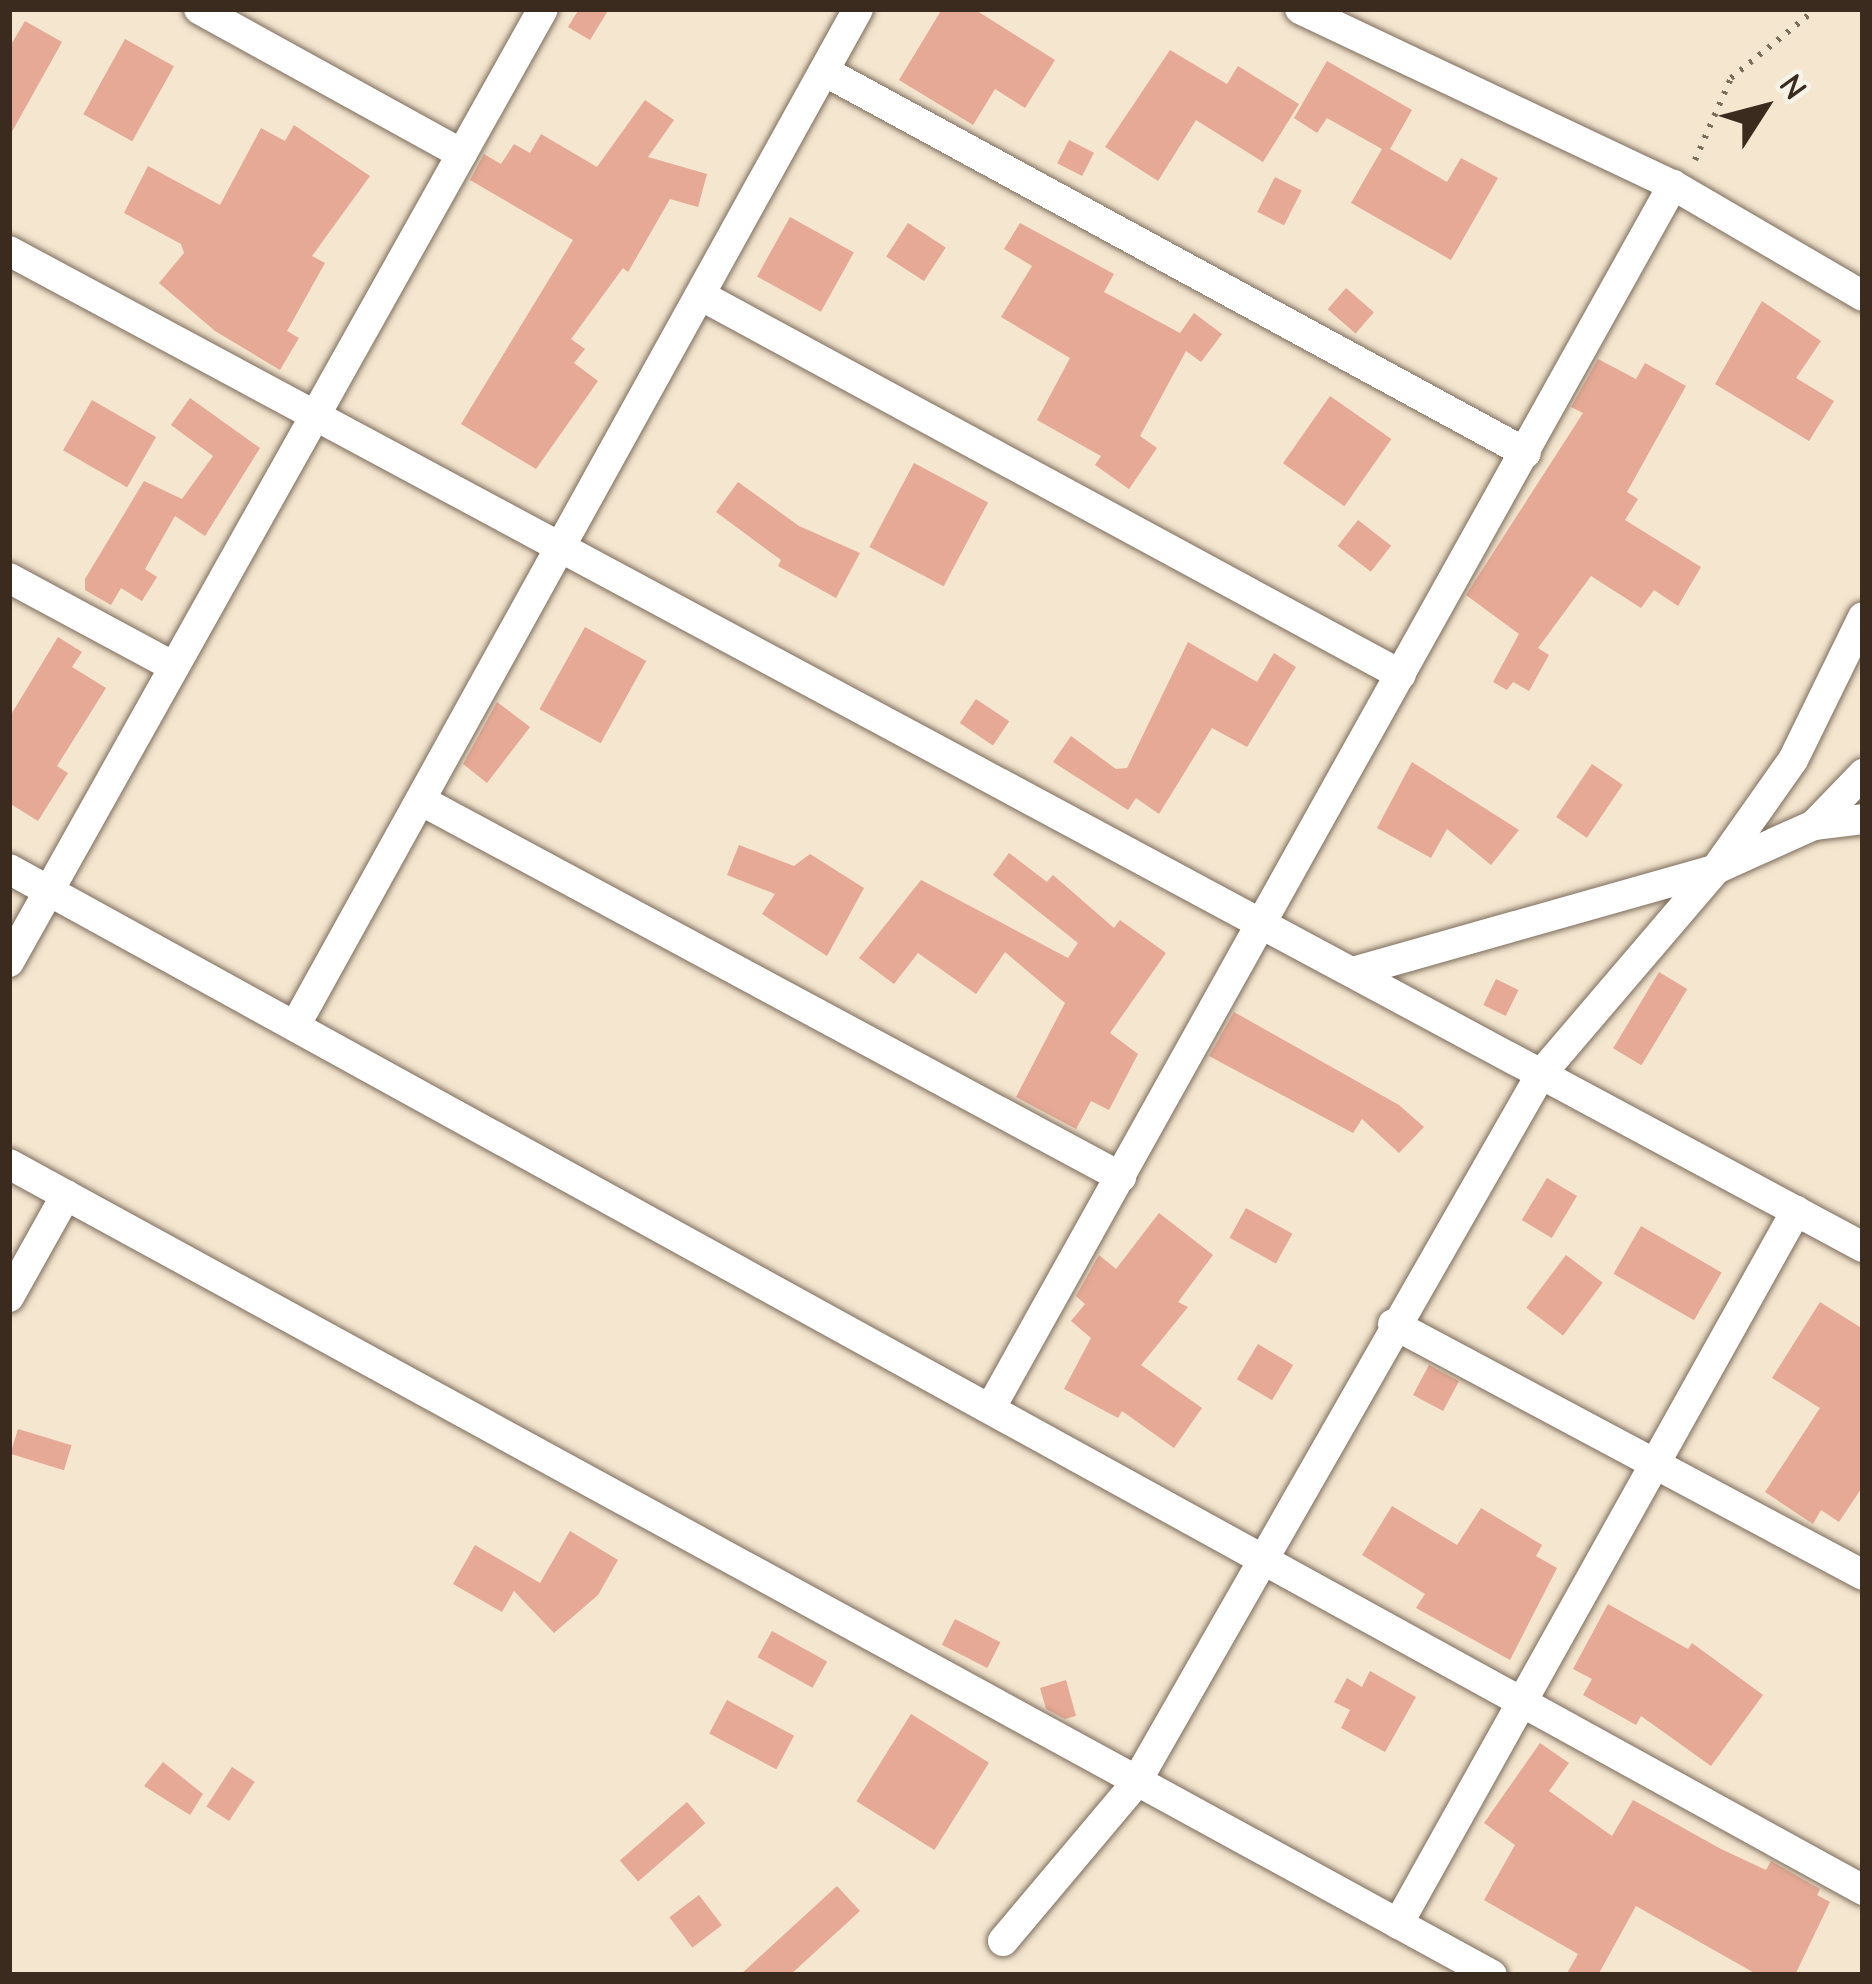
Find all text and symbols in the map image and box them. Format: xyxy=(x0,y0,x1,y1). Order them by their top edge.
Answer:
north arrow xyxy=(1704,48,1824,168)
text: N xyxy=(1771,67,1815,107)

